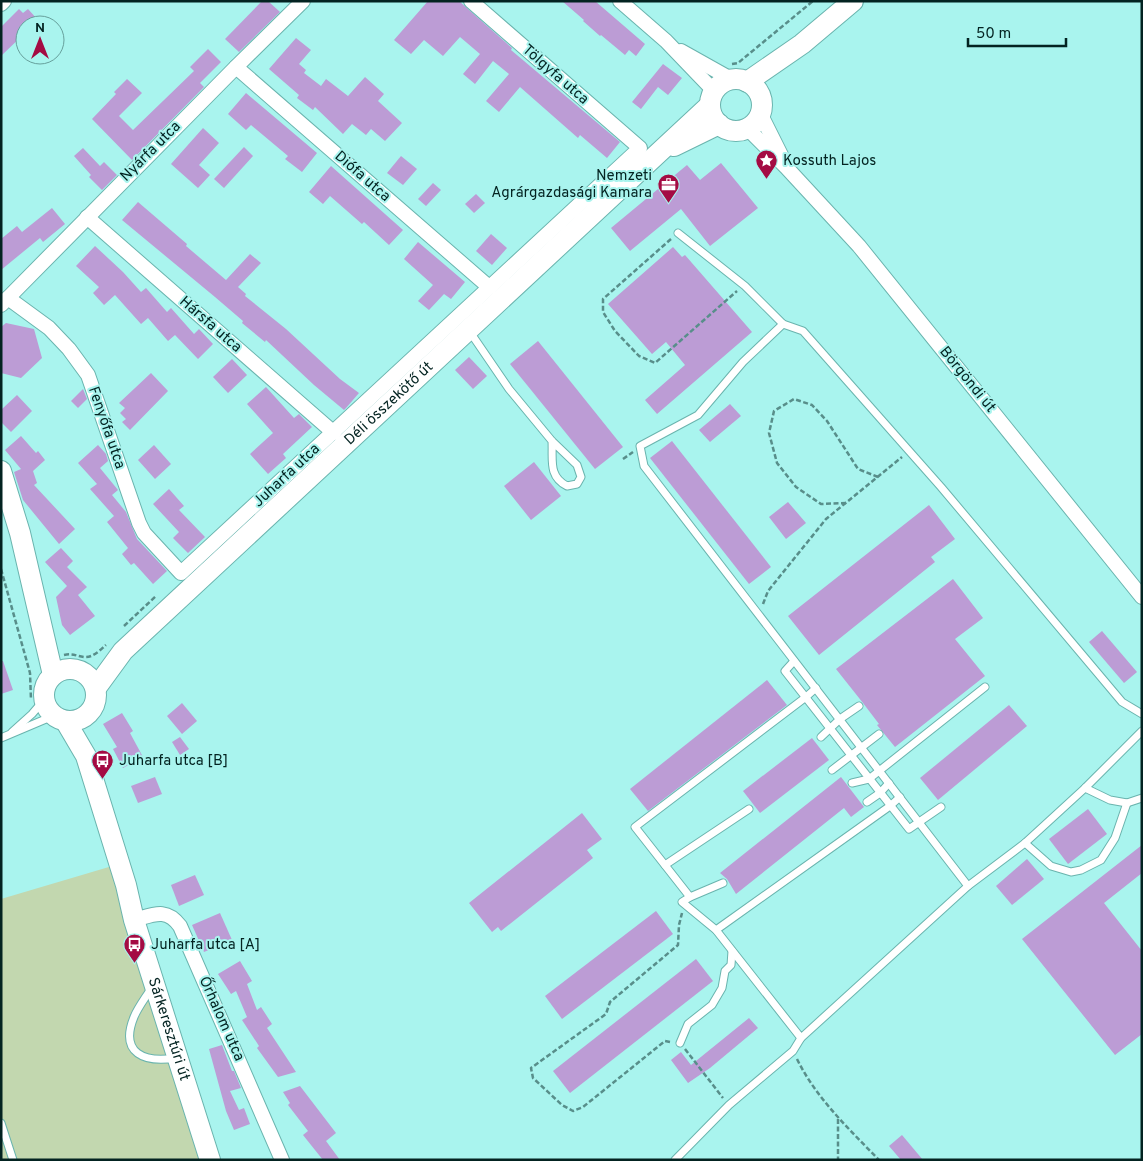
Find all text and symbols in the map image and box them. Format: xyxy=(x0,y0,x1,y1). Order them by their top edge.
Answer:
north arrow xyxy=(15,15,65,65)
scale bar xyxy=(968,15,1066,47)
text: N xyxy=(35,20,45,37)
text: 50 m xyxy=(976,25,1011,44)
street label: Tölgyfa utca xyxy=(518,41,592,109)
street label: Nyárfa utca xyxy=(117,118,185,186)
street label: Diófa utca xyxy=(330,148,394,206)
place icon: Kossuth Lajos xyxy=(755,149,779,180)
place label: Kossuth Lajos xyxy=(783,152,876,171)
place label: Nemzeti Agrárgazdasági Kamara xyxy=(491,167,652,203)
office icon: Nemzeti Agrárgazdasági Kamara xyxy=(656,173,680,204)
street label: Hársfa utca xyxy=(175,293,245,357)
street label: Börgöndi út xyxy=(935,343,999,417)
street label: Déli összekötő út xyxy=(341,358,437,450)
street label: Fenyőfa utca xyxy=(83,384,129,472)
street label: Juharfa utca xyxy=(250,440,324,512)
bus stop icon: Juharfa utca [B] xyxy=(91,749,115,780)
place label: Juharfa utca [B] xyxy=(119,752,228,771)
bus stop icon: Juharfa utca [A] xyxy=(123,933,147,964)
place label: Juharfa utca [A] xyxy=(151,936,260,955)
street label: Őrhalom utca xyxy=(194,973,250,1064)
street label: Sárkeresztúri út xyxy=(143,975,194,1083)

